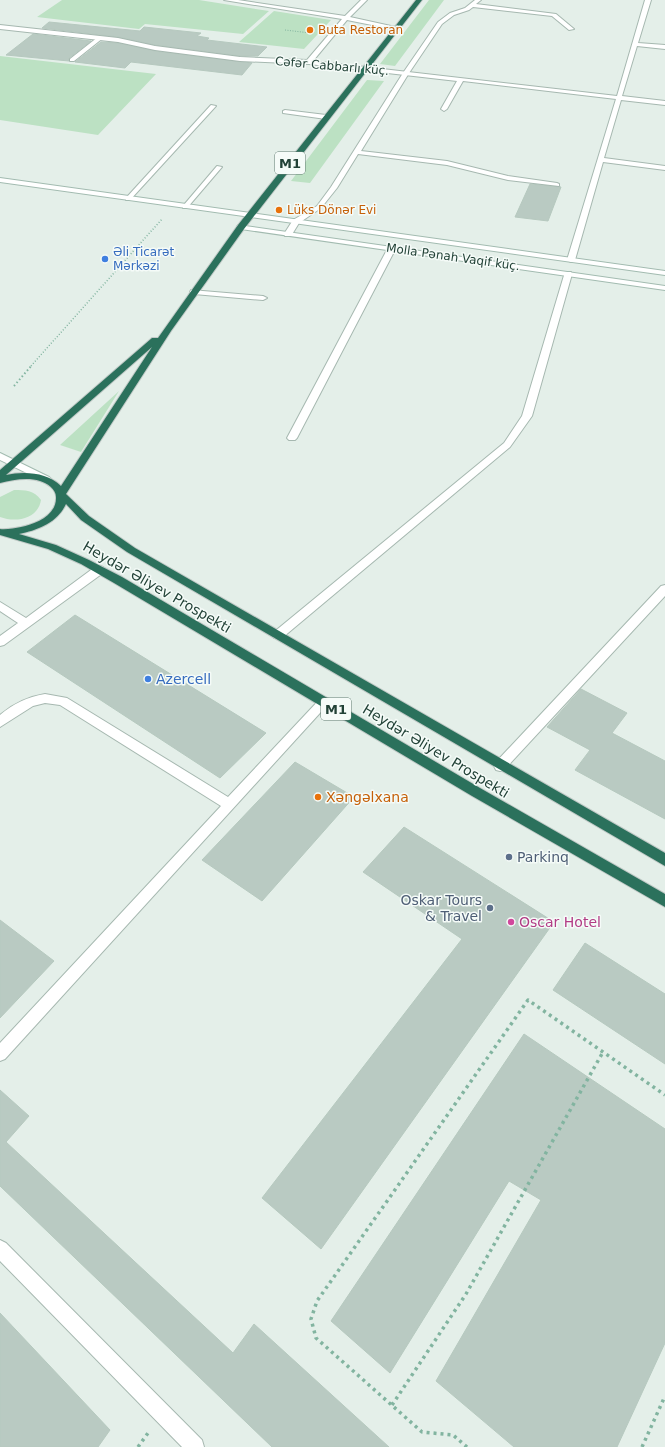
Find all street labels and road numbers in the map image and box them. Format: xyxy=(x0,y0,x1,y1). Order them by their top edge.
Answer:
street label: Cəfər Cabbarlı küç. xyxy=(274,54,390,78)
road number: M1 xyxy=(275,152,305,174)
street label: Molla Pənah Vaqif küç. xyxy=(385,241,521,273)
street label: Heydər Əliyev Prospekti xyxy=(80,538,234,636)
road number: M1 xyxy=(321,698,351,720)
street label: Heydər Əliyev Prospekti xyxy=(360,701,512,801)

